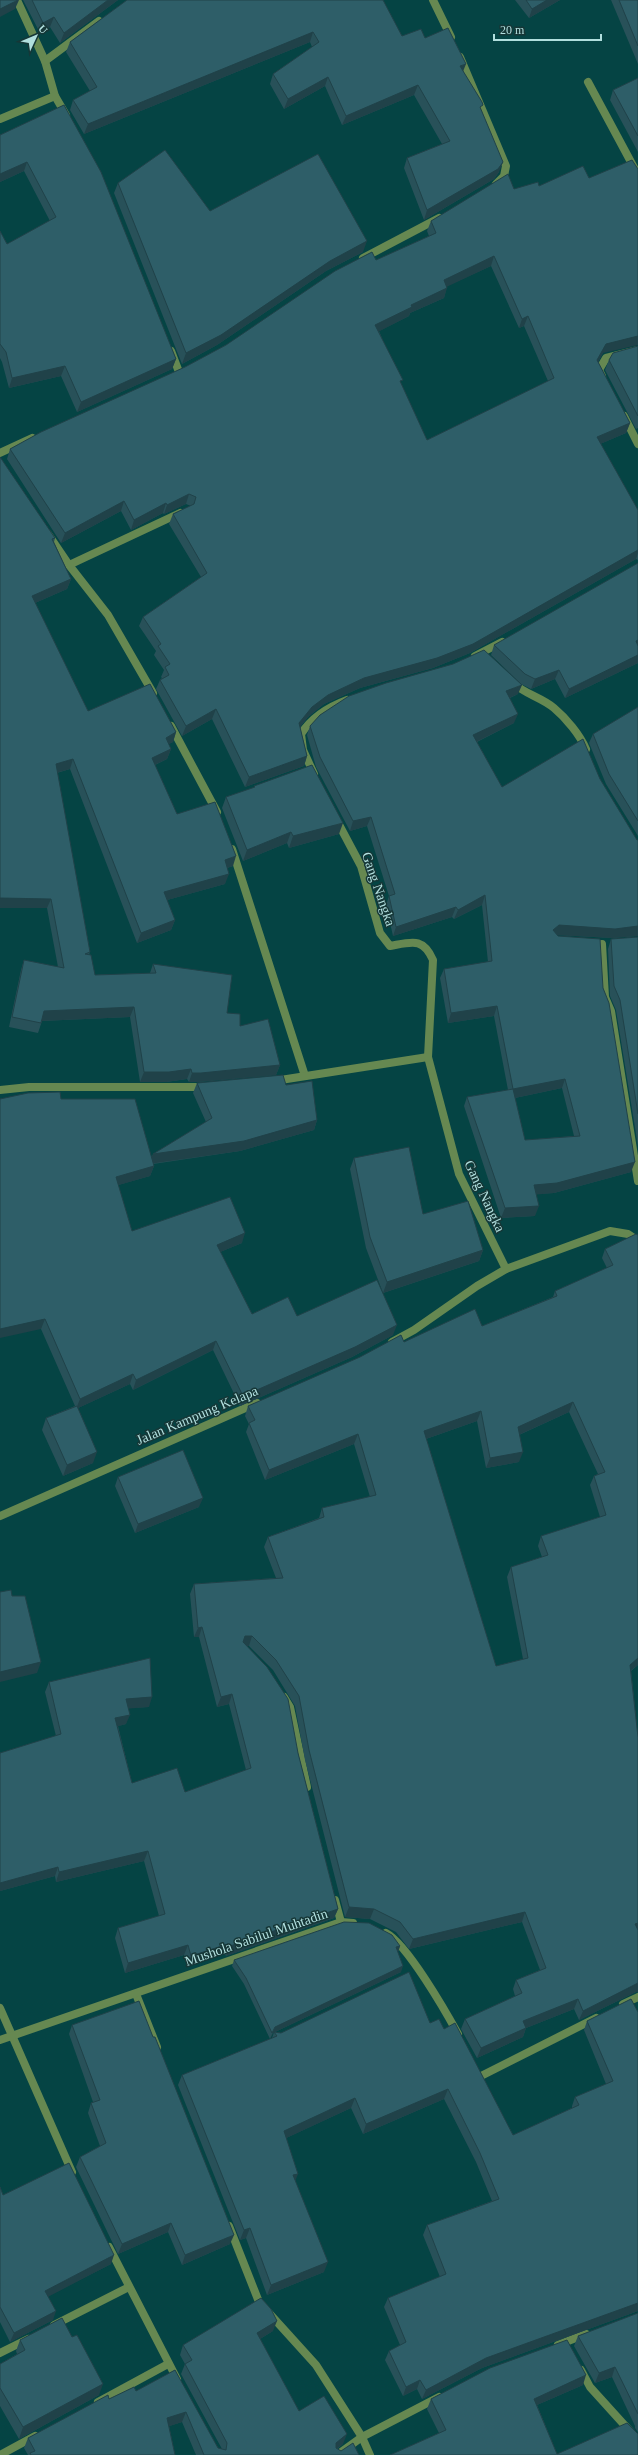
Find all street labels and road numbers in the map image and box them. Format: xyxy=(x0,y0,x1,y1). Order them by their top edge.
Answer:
street label: Gang Nangka xyxy=(359,850,398,929)
street label: Gang Nangka xyxy=(461,1158,508,1235)
street label: Jalan Kampung Kelapa xyxy=(134,1383,261,1448)
street label: Mushola Sabilul Muhtadin xyxy=(183,1906,330,1969)

